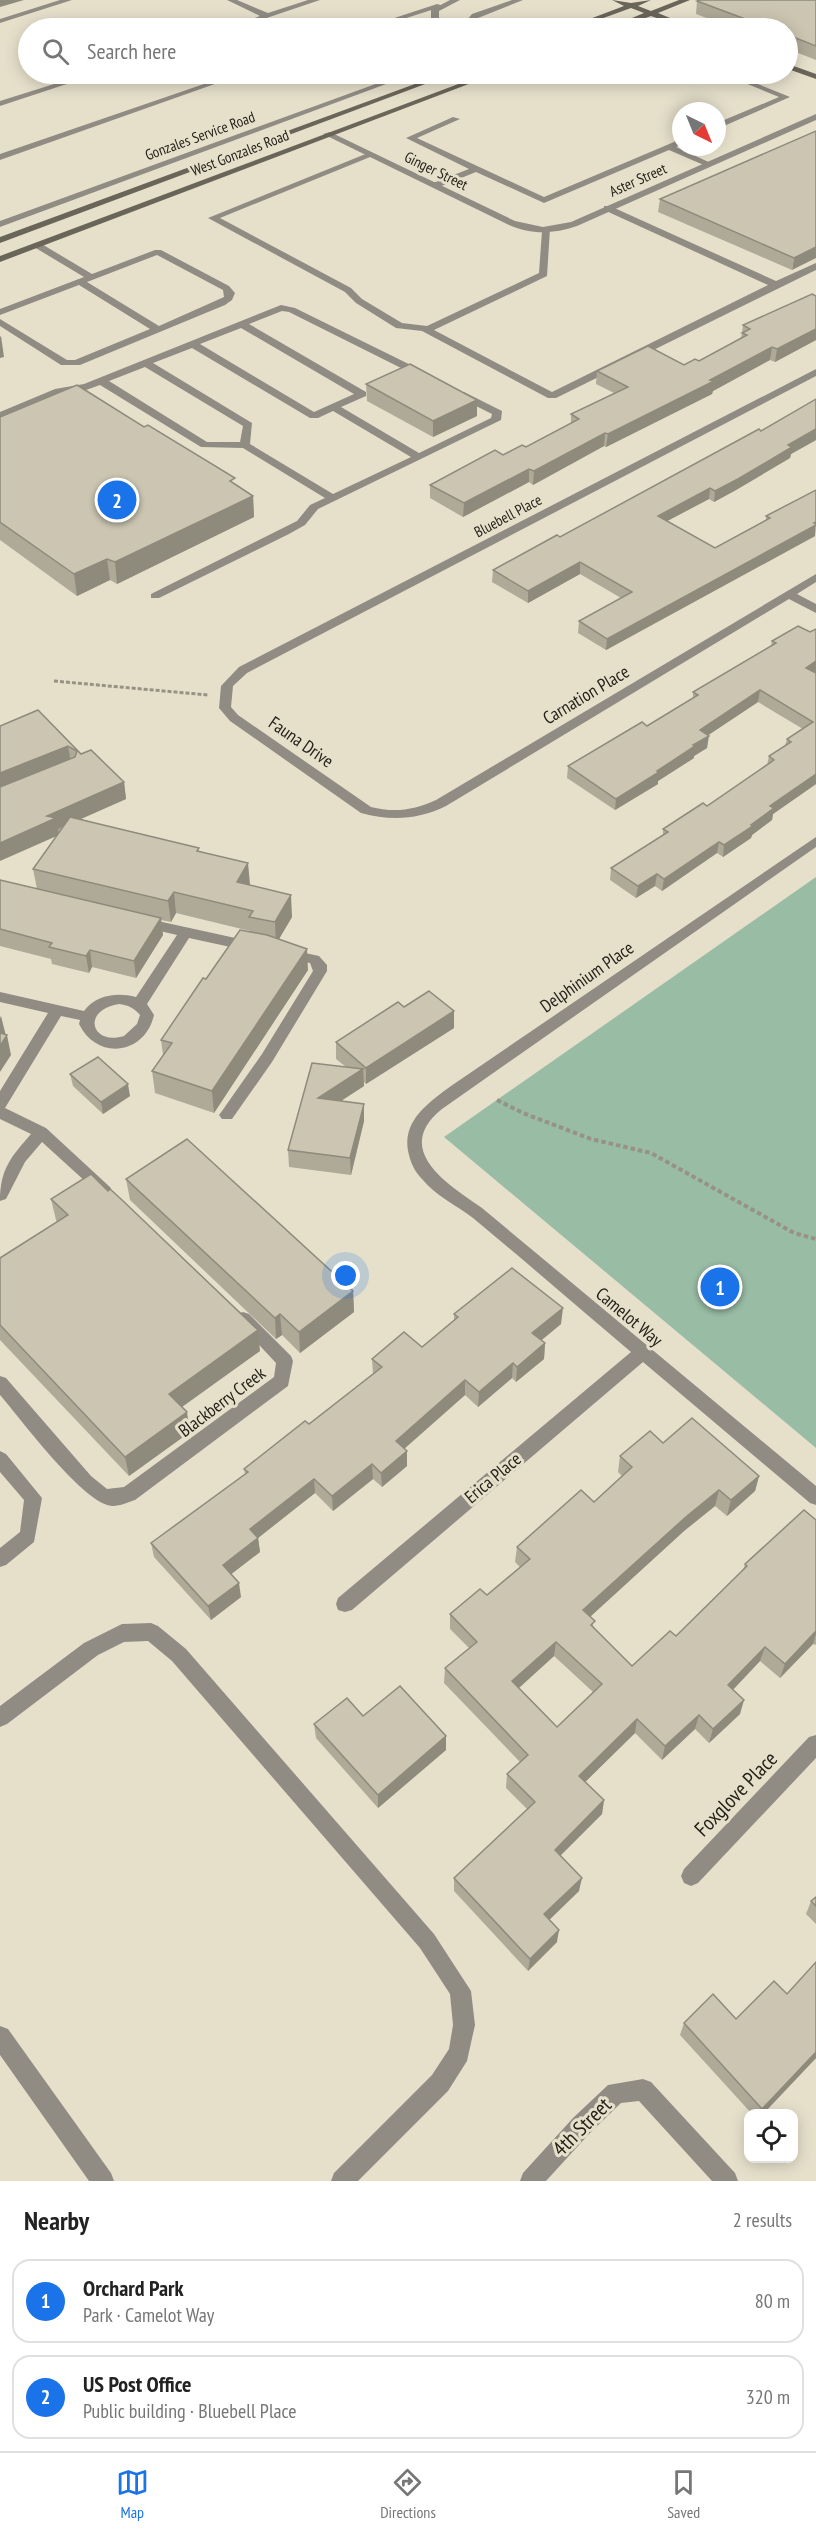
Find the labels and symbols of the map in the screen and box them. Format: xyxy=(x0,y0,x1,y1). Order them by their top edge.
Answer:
north arrow xyxy=(672,102,726,156)
street label: Gonzales Service Road xyxy=(142,107,257,164)
street label: West Gonzales Road xyxy=(188,125,292,180)
street label: Ginger Street xyxy=(401,147,471,194)
street label: Aster Street xyxy=(606,159,669,201)
pin: 2 xyxy=(98,478,136,522)
street label: Bluebell Place xyxy=(471,490,545,541)
street label: Carnation Place xyxy=(538,660,633,729)
street label: Fauna Drive xyxy=(264,711,338,772)
street label: Delphinium Place xyxy=(535,936,638,1017)
your location xyxy=(331,1261,360,1290)
pin: 1 xyxy=(700,1264,740,1310)
street label: Camelot Way xyxy=(591,1282,668,1351)
street label: Blackberry Creek xyxy=(174,1361,270,1442)
street label: Erica Place xyxy=(460,1447,526,1508)
street label: Foxglove Place xyxy=(688,1745,783,1842)
street label: 4th Street xyxy=(547,2091,617,2162)

